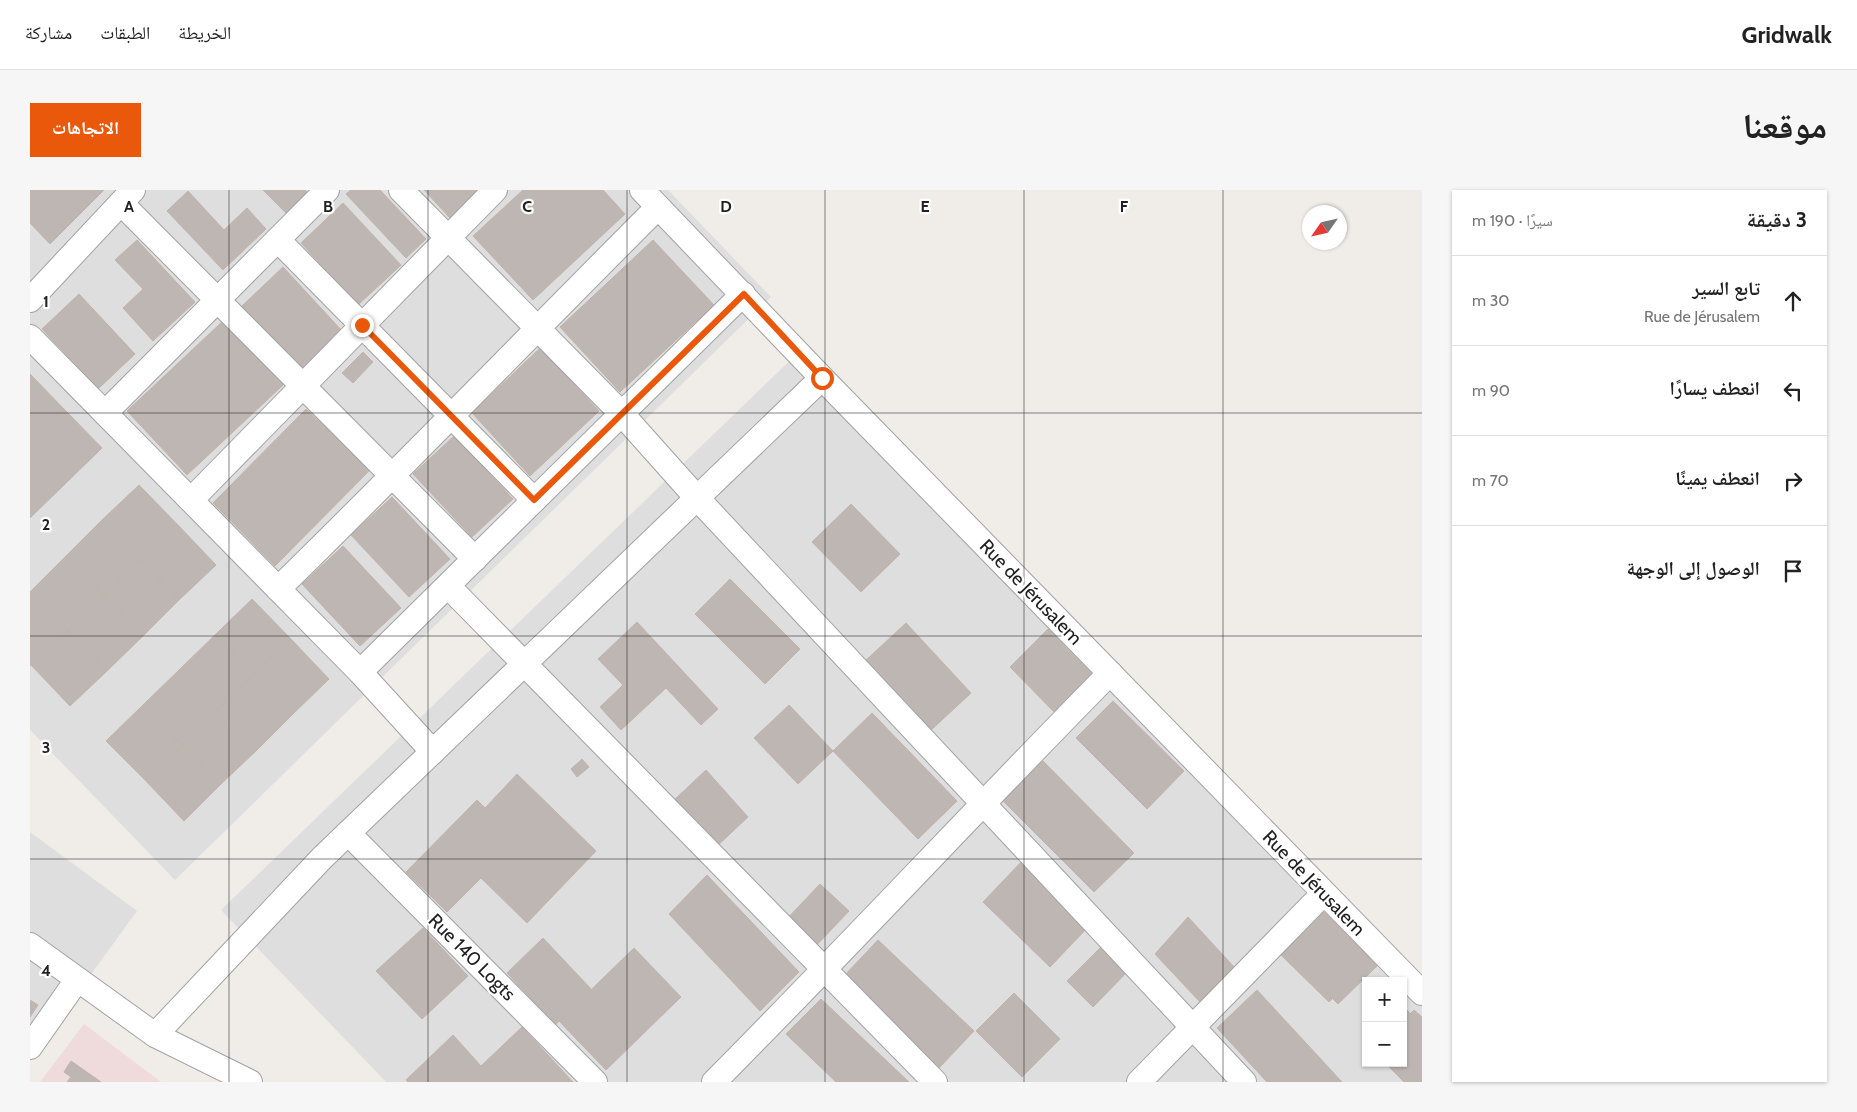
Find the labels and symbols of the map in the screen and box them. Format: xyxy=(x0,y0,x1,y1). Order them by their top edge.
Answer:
text: A xyxy=(124,197,134,216)
text: B xyxy=(323,197,333,216)
text: C xyxy=(522,197,532,216)
text: D xyxy=(720,197,732,216)
text: E xyxy=(920,197,930,216)
text: F xyxy=(1120,197,1129,216)
north arrow xyxy=(1302,205,1347,250)
text: 1 xyxy=(43,292,49,311)
route end xyxy=(351,314,374,337)
route start xyxy=(811,367,834,390)
text: 2 xyxy=(42,515,50,534)
street label: Rue de Jérusalem xyxy=(975,534,1087,650)
text: 3 xyxy=(42,738,50,757)
street label: Rue de Jérusalem xyxy=(1258,825,1370,941)
street label: Rue 140 Logts xyxy=(424,909,520,1005)
text: 4 xyxy=(41,961,51,980)

